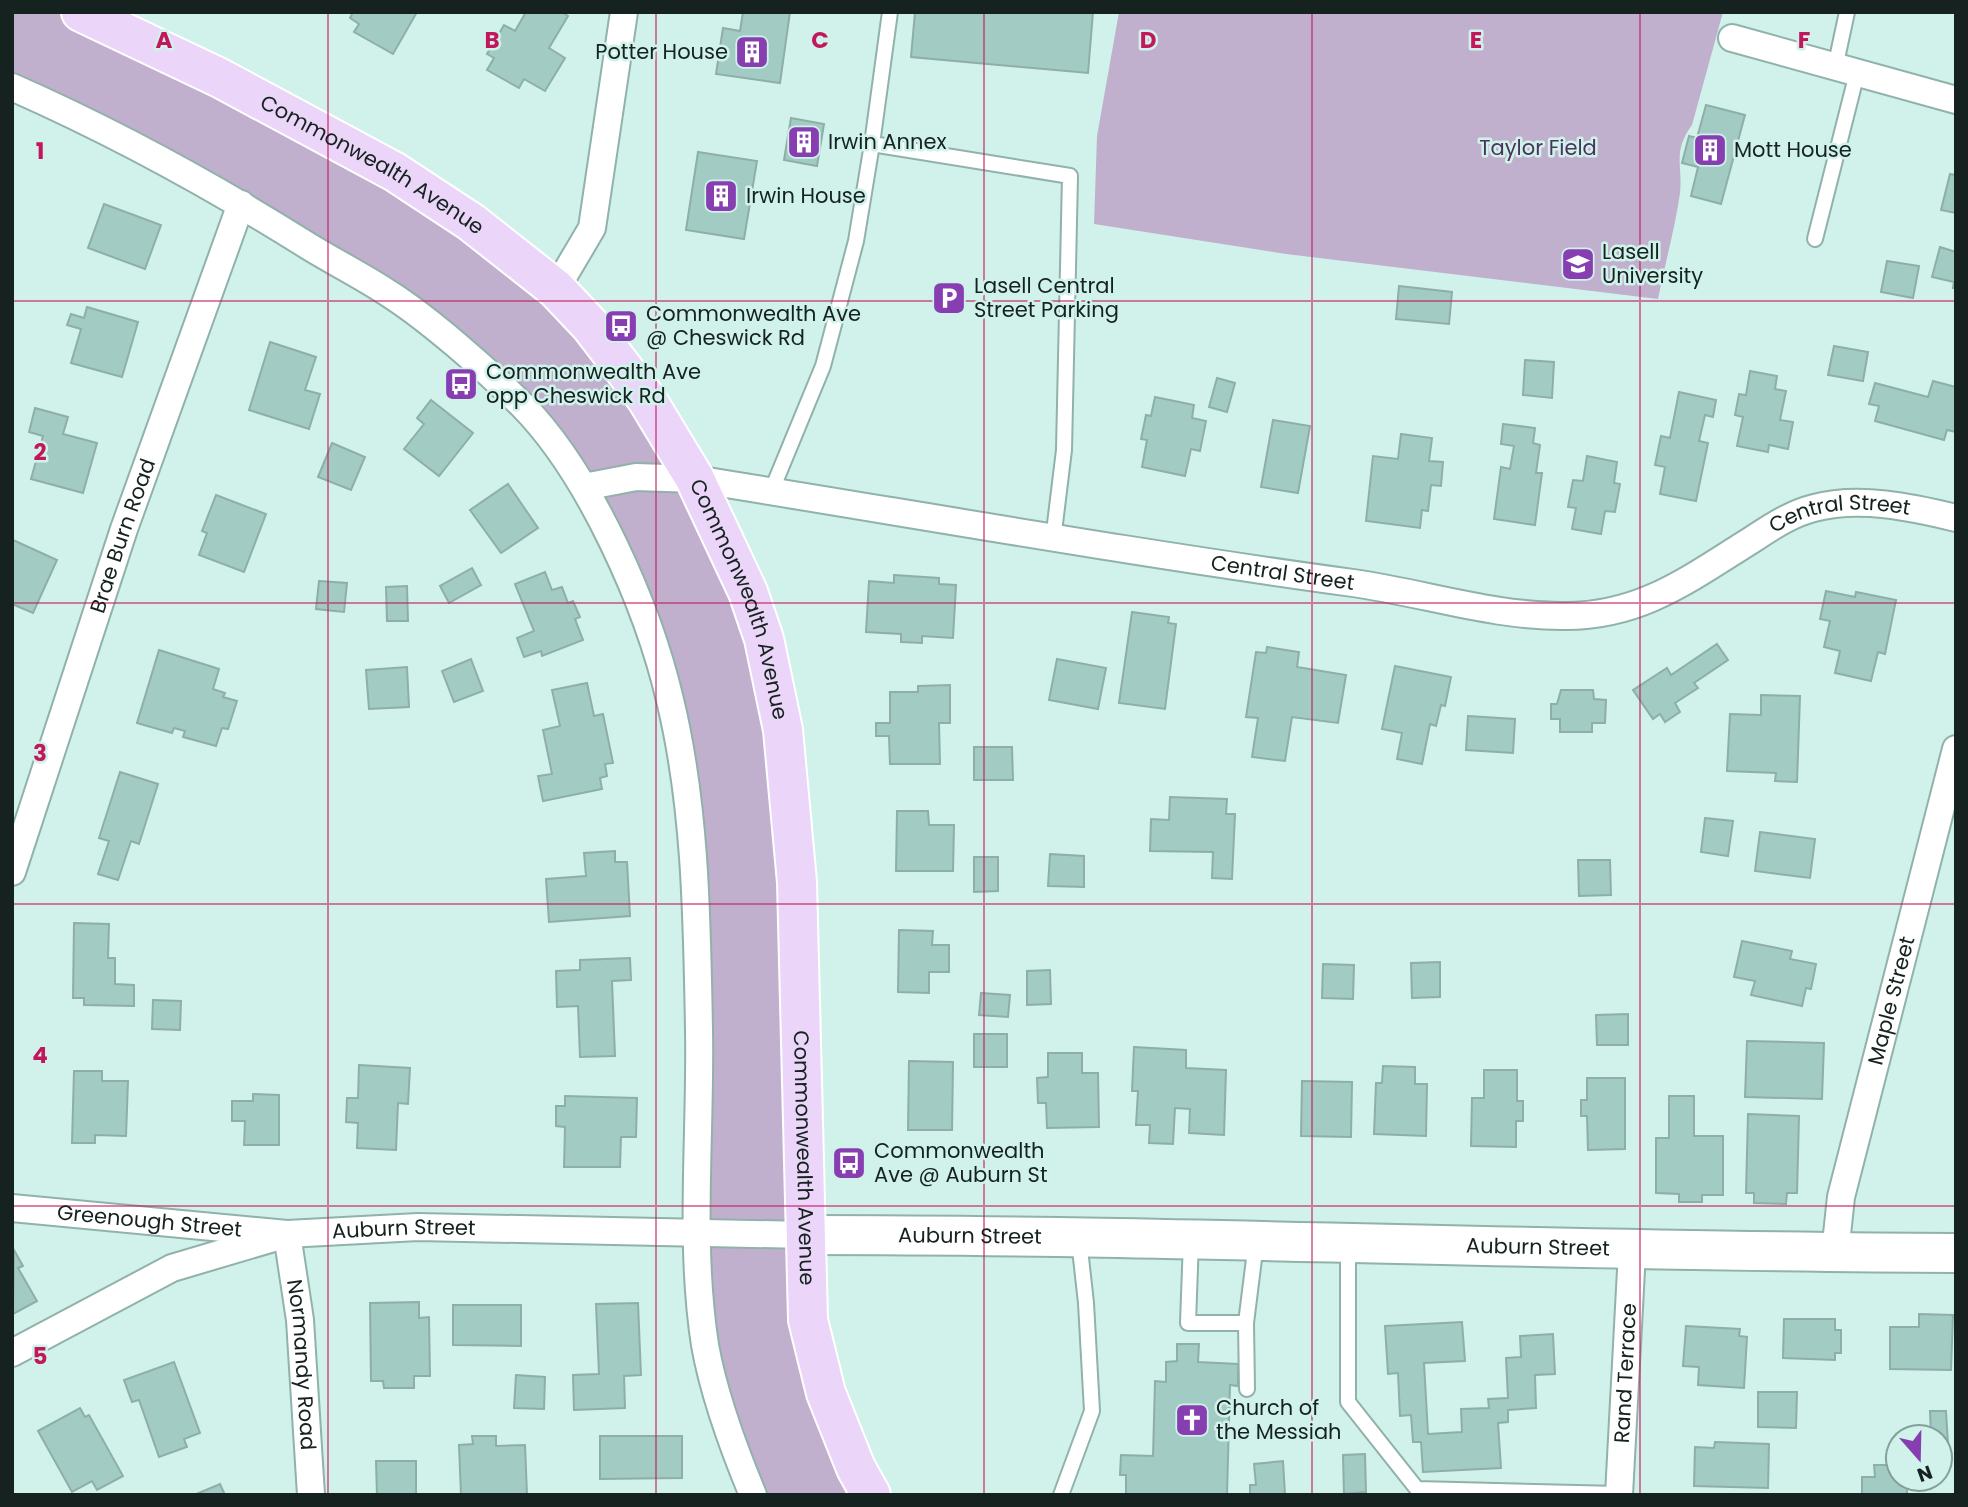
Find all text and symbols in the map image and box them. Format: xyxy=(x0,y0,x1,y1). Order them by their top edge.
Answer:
text: A xyxy=(156,24,173,56)
text: B xyxy=(484,24,500,56)
text: C xyxy=(811,24,829,56)
text: D xyxy=(1140,24,1156,56)
text: E xyxy=(1470,24,1482,56)
text: F xyxy=(1798,24,1810,56)
building icon: Potter House xyxy=(733,33,771,71)
place label: Potter House xyxy=(595,37,728,66)
street label: Commonwealth Avenue xyxy=(255,87,491,241)
building icon: Irwin Annex xyxy=(785,123,823,161)
place label: Irwin Annex xyxy=(828,127,947,156)
building icon: Mott House xyxy=(1691,131,1729,169)
park label: Taylor Field xyxy=(1479,133,1597,162)
text: 1 xyxy=(36,135,44,167)
place label: Mott House xyxy=(1734,135,1852,164)
building icon: Irwin House xyxy=(702,177,740,215)
place label: Irwin House xyxy=(746,181,866,210)
place label: Lasell University xyxy=(1602,237,1703,290)
school or university icon: Lasell University xyxy=(1559,245,1597,283)
place label: Lasell Central Street Parking xyxy=(974,271,1119,324)
parking icon: Lasell Central Street Parking xyxy=(930,279,968,317)
place label: Commonwealth Ave @ Cheswick Rd xyxy=(646,299,861,352)
bus stop icon: Commonwealth Ave @ Cheswick Rd xyxy=(602,307,640,345)
place label: Commonwealth Ave opp Cheswick Rd xyxy=(486,357,701,410)
bus stop icon: Commonwealth Ave opp Cheswick Rd xyxy=(442,365,480,403)
text: 2 xyxy=(33,436,47,468)
street label: Brae Burn Road xyxy=(83,454,162,617)
street label: Commonwealth Avenue xyxy=(683,474,795,722)
street label: Central Street xyxy=(1763,488,1913,540)
street label: Central Street xyxy=(1209,548,1356,597)
text: 3 xyxy=(33,737,47,769)
street label: Maple Street xyxy=(1860,933,1921,1068)
street label: Commonwealth Avenue xyxy=(787,1030,822,1286)
text: 4 xyxy=(32,1039,48,1071)
place label: Commonwealth Ave @ Auburn St xyxy=(874,1136,1048,1189)
bus stop icon: Commonwealth Ave @ Auburn St xyxy=(830,1144,868,1182)
street label: Greenough Street xyxy=(56,1197,243,1244)
street label: Auburn Street xyxy=(331,1212,476,1246)
street label: Auburn Street xyxy=(898,1220,1042,1251)
street label: Auburn Street xyxy=(1466,1231,1610,1263)
street label: Normandy Road xyxy=(280,1277,323,1451)
street label: Rand Terrace xyxy=(1607,1302,1643,1444)
text: 5 xyxy=(33,1340,47,1372)
place label: Church of the Messiah xyxy=(1216,1393,1342,1446)
church icon: Church of the Messiah xyxy=(1173,1401,1211,1439)
north arrow xyxy=(1884,1423,1954,1493)
text: N xyxy=(1913,1458,1936,1489)

